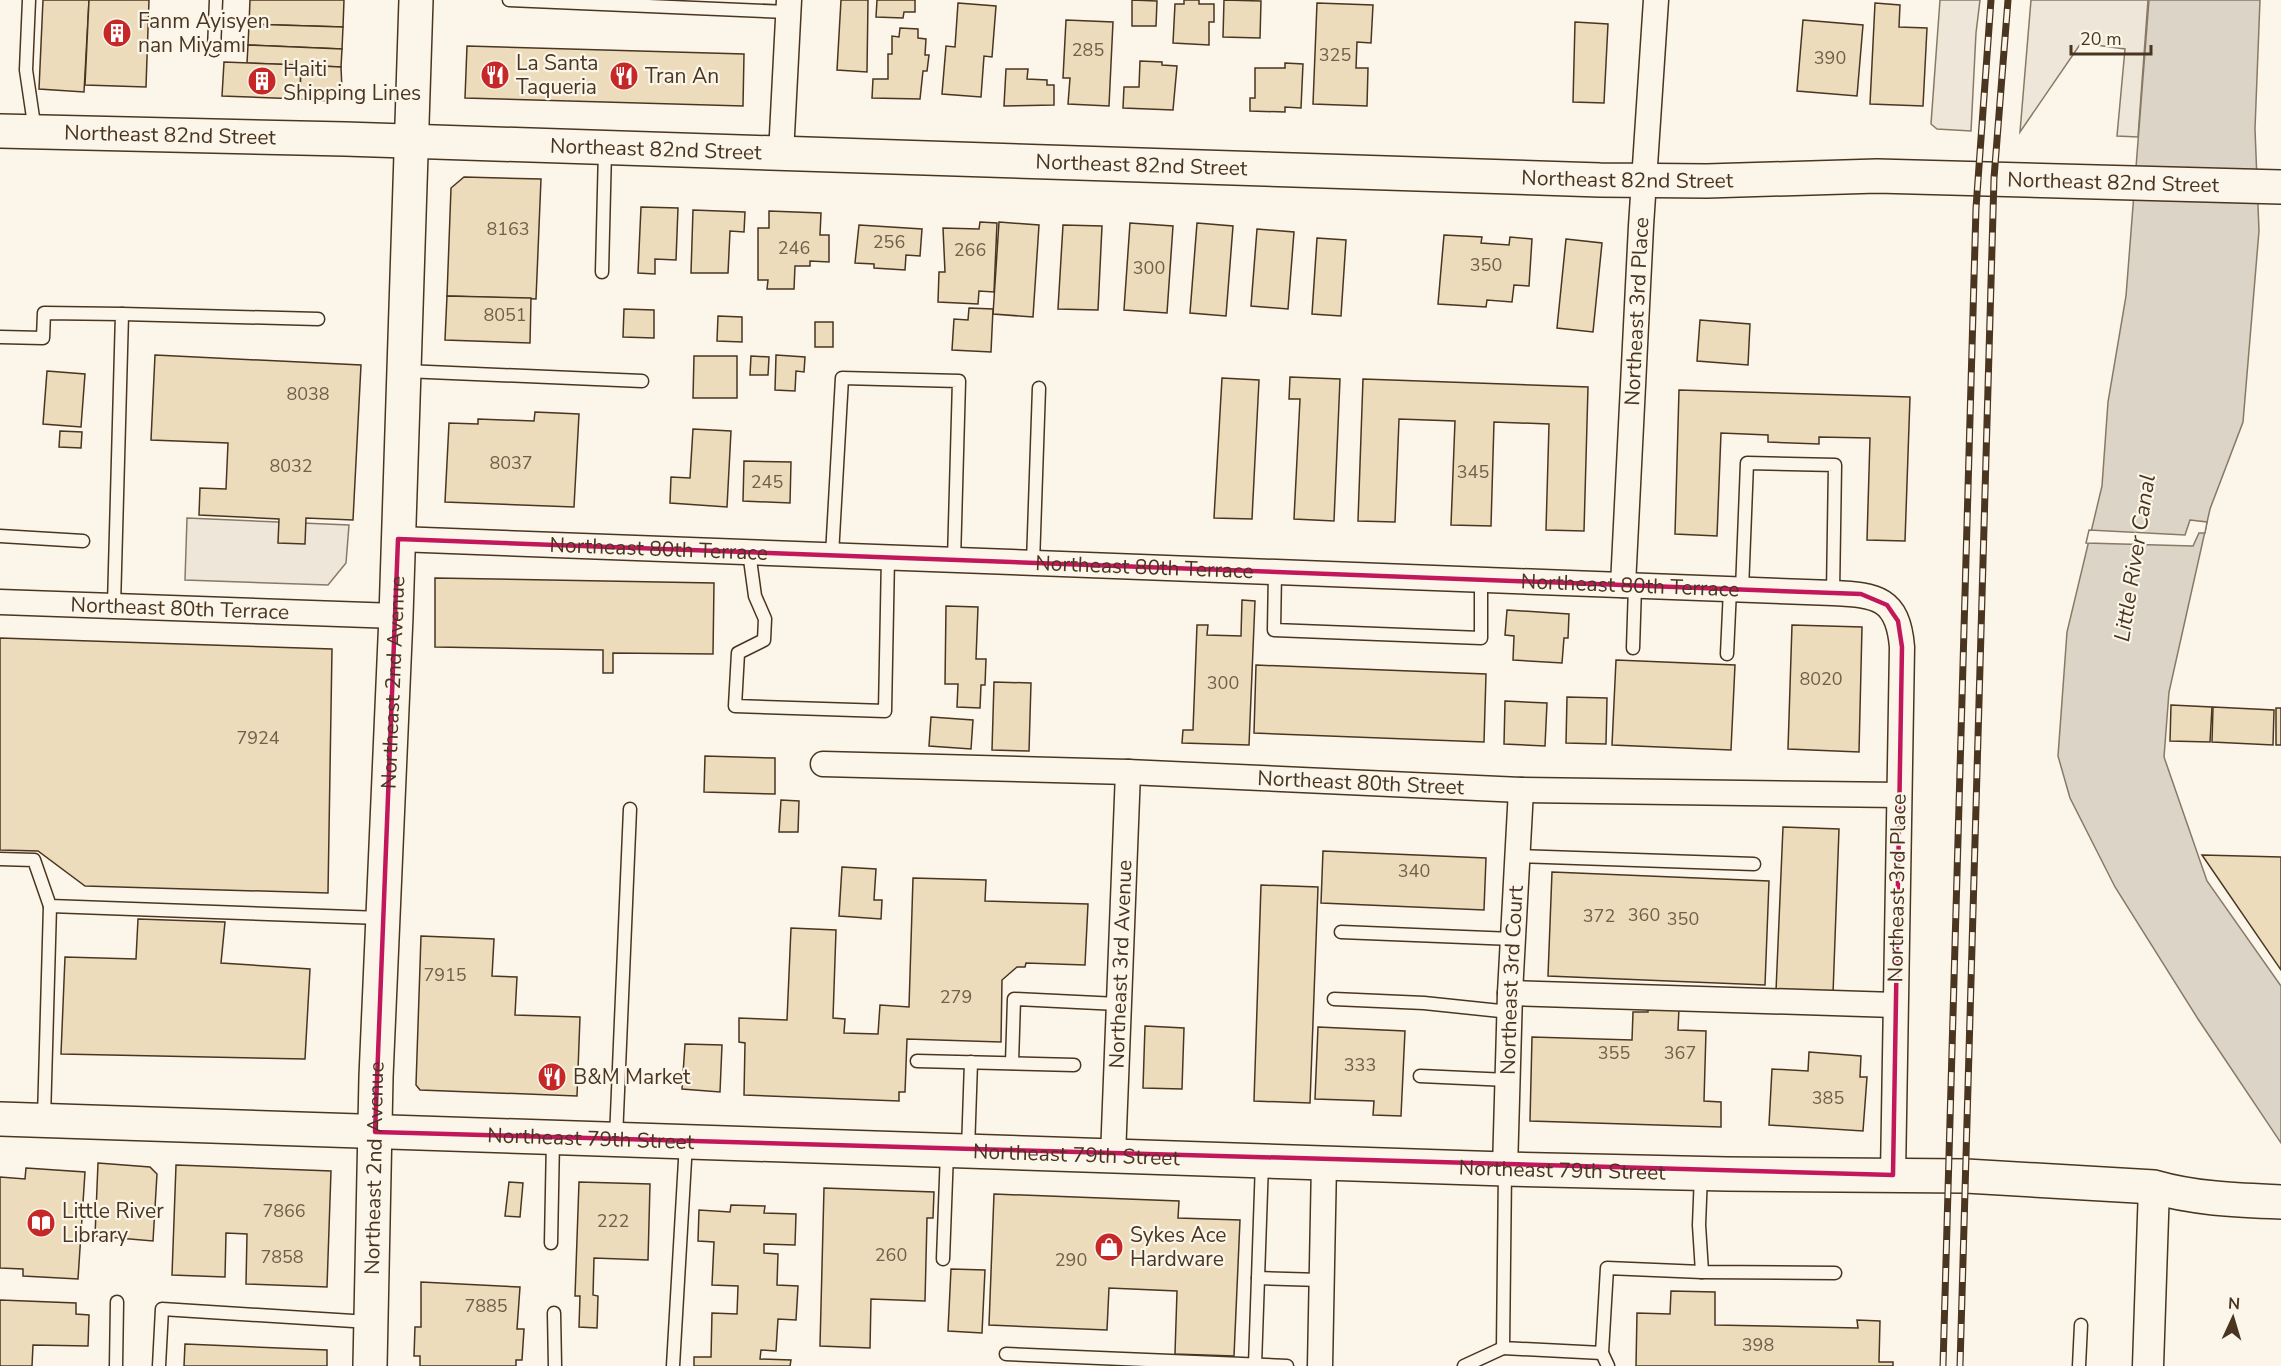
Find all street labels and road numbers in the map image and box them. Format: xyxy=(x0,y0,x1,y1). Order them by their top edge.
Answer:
street label: Northeast 82nd Street xyxy=(64,118,277,151)
street label: Northeast 82nd Street xyxy=(549,132,763,167)
street label: Northeast 82nd Street xyxy=(1035,148,1248,182)
street label: Northeast 82nd Street xyxy=(1521,163,1734,195)
street label: Northeast 82nd Street xyxy=(2007,166,2220,199)
street label: Northeast 3rd Place xyxy=(1618,216,1656,406)
street label: Northeast 80th Terrace xyxy=(549,531,769,567)
street label: Northeast 80th Terrace xyxy=(1035,549,1254,585)
street label: Northeast 80th Terrace xyxy=(1520,567,1740,603)
street label: Northeast 2nd Avenue xyxy=(375,575,411,790)
street label: Northeast 80th Terrace xyxy=(70,591,290,626)
street label: Northeast 80th Street xyxy=(1257,764,1465,801)
street label: Northeast 3rd Place xyxy=(1881,793,1913,983)
street label: Northeast 3rd Avenue xyxy=(1102,859,1139,1069)
street label: Northeast 3rd Court xyxy=(1494,884,1530,1075)
street label: Northeast 2nd Avenue xyxy=(358,1061,391,1275)
street label: Northeast 79th Street xyxy=(487,1121,695,1156)
street label: Northeast 79th Street xyxy=(973,1137,1181,1172)
street label: Northeast 79th Street xyxy=(1458,1153,1667,1187)

